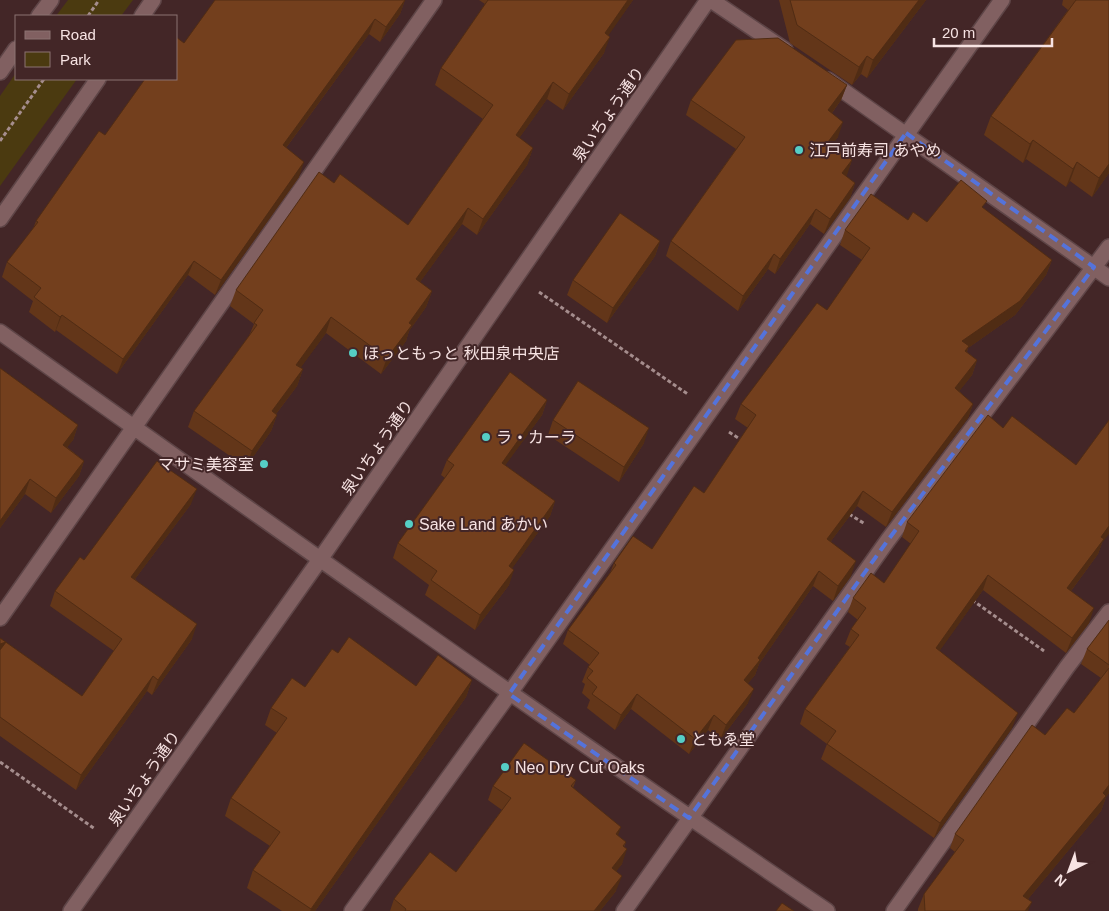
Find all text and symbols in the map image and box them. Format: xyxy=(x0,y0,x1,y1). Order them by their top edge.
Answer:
legend xyxy=(15,15,178,80)
scale bar xyxy=(934,15,1052,47)
text: 20 m xyxy=(942,24,975,41)
text: Road xyxy=(60,26,96,43)
text: Park xyxy=(60,51,91,68)
street label: 泉いちょう通り xyxy=(569,64,647,165)
place label: 江戸前寿司 あやめ xyxy=(809,142,941,159)
marker: 江戸前寿司 あやめ xyxy=(793,144,805,156)
place label: ほっともっと 秋田泉中央店 xyxy=(363,345,559,362)
marker: ほっともっと 秋田泉中央店 xyxy=(347,347,359,359)
street label: 泉いちょう通り xyxy=(338,397,416,498)
place label: ラ・カーラ xyxy=(496,429,576,446)
marker: ラ・カーラ xyxy=(480,431,492,443)
place label: マサミ美容室 xyxy=(158,456,254,473)
marker: マサミ美容室 xyxy=(258,458,270,470)
place label: Sake Land あかい xyxy=(419,516,548,533)
marker: Sake Land あかい xyxy=(403,518,415,530)
street label: 泉いちょう通り xyxy=(105,728,183,829)
place label: ともゑ堂 xyxy=(691,731,755,748)
marker: ともゑ堂 xyxy=(675,733,687,745)
place label: Neo Dry Cut Oaks xyxy=(515,759,645,776)
marker: Neo Dry Cut Oaks xyxy=(499,761,511,773)
north arrow xyxy=(1044,846,1094,896)
text: N xyxy=(1051,871,1069,890)

